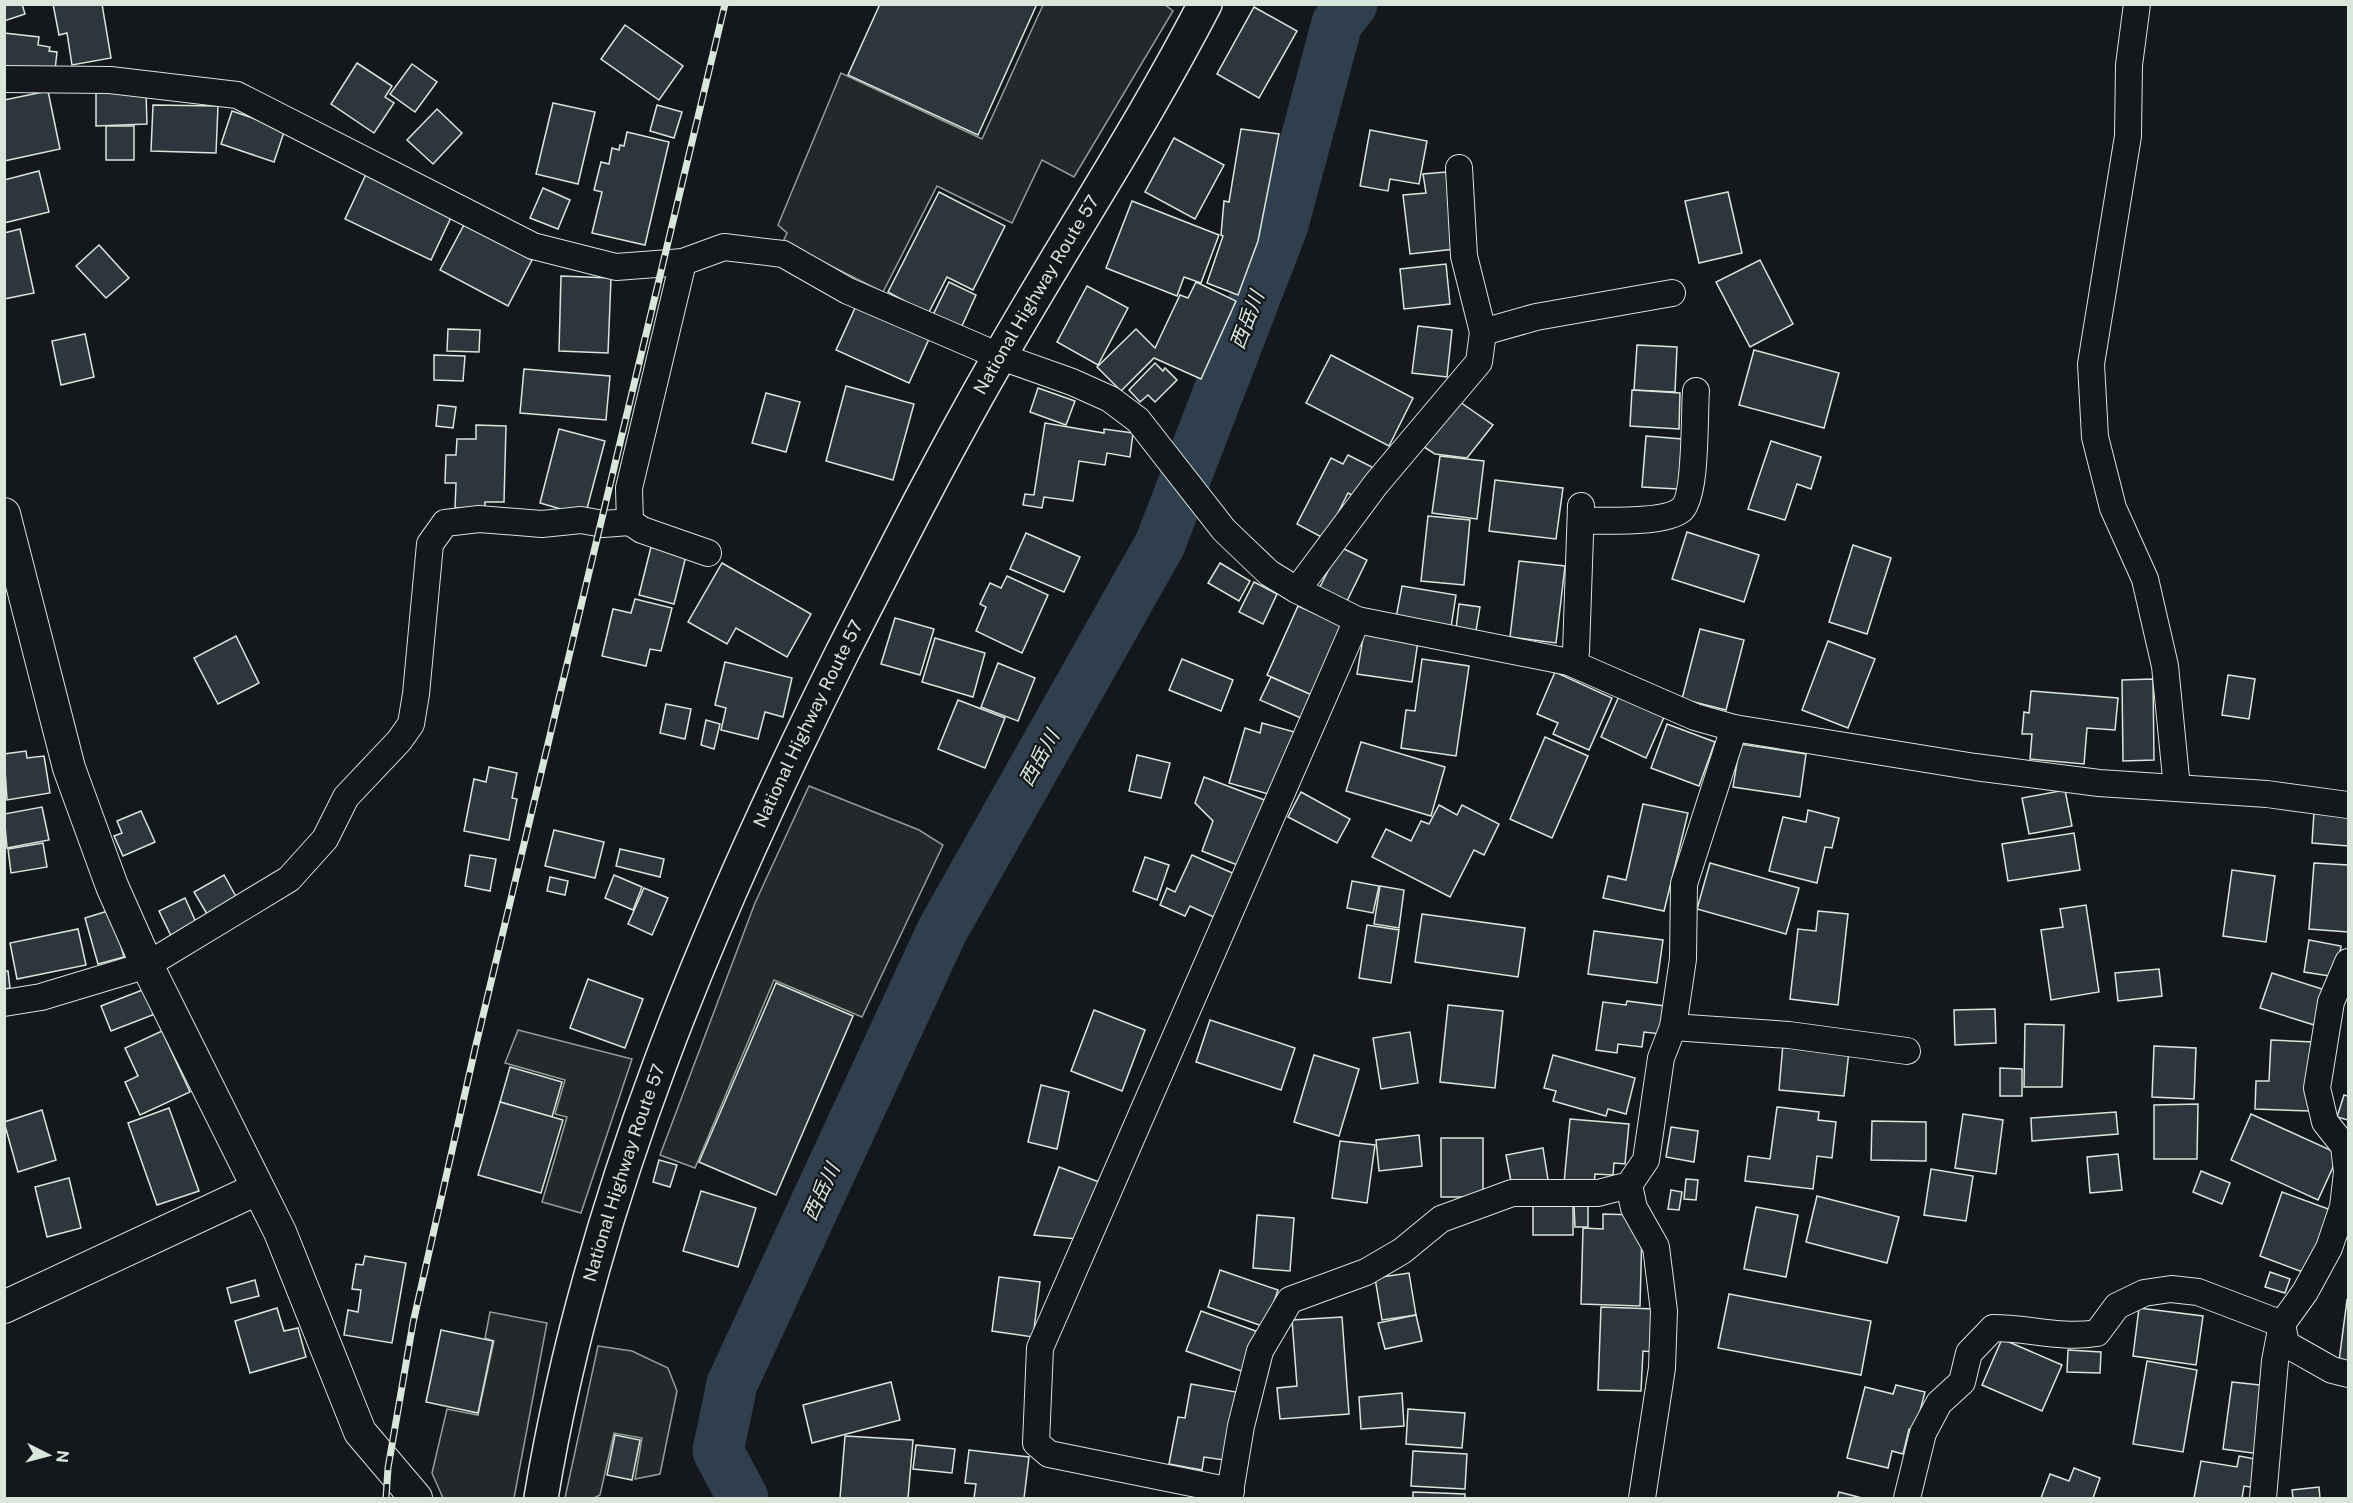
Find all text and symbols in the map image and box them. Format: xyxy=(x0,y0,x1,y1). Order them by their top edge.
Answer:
street label: National Highway Route 57 xyxy=(969,191,1103,398)
water label: 西岳川 xyxy=(1225,286,1270,352)
street label: National Highway Route 57 xyxy=(749,616,867,831)
water label: 西岳川 xyxy=(1014,724,1065,790)
street label: National Highway Route 57 xyxy=(579,1061,669,1284)
water label: 西岳川 xyxy=(797,1158,845,1224)
north arrow xyxy=(18,1425,78,1485)
text: N xyxy=(52,1449,73,1464)

